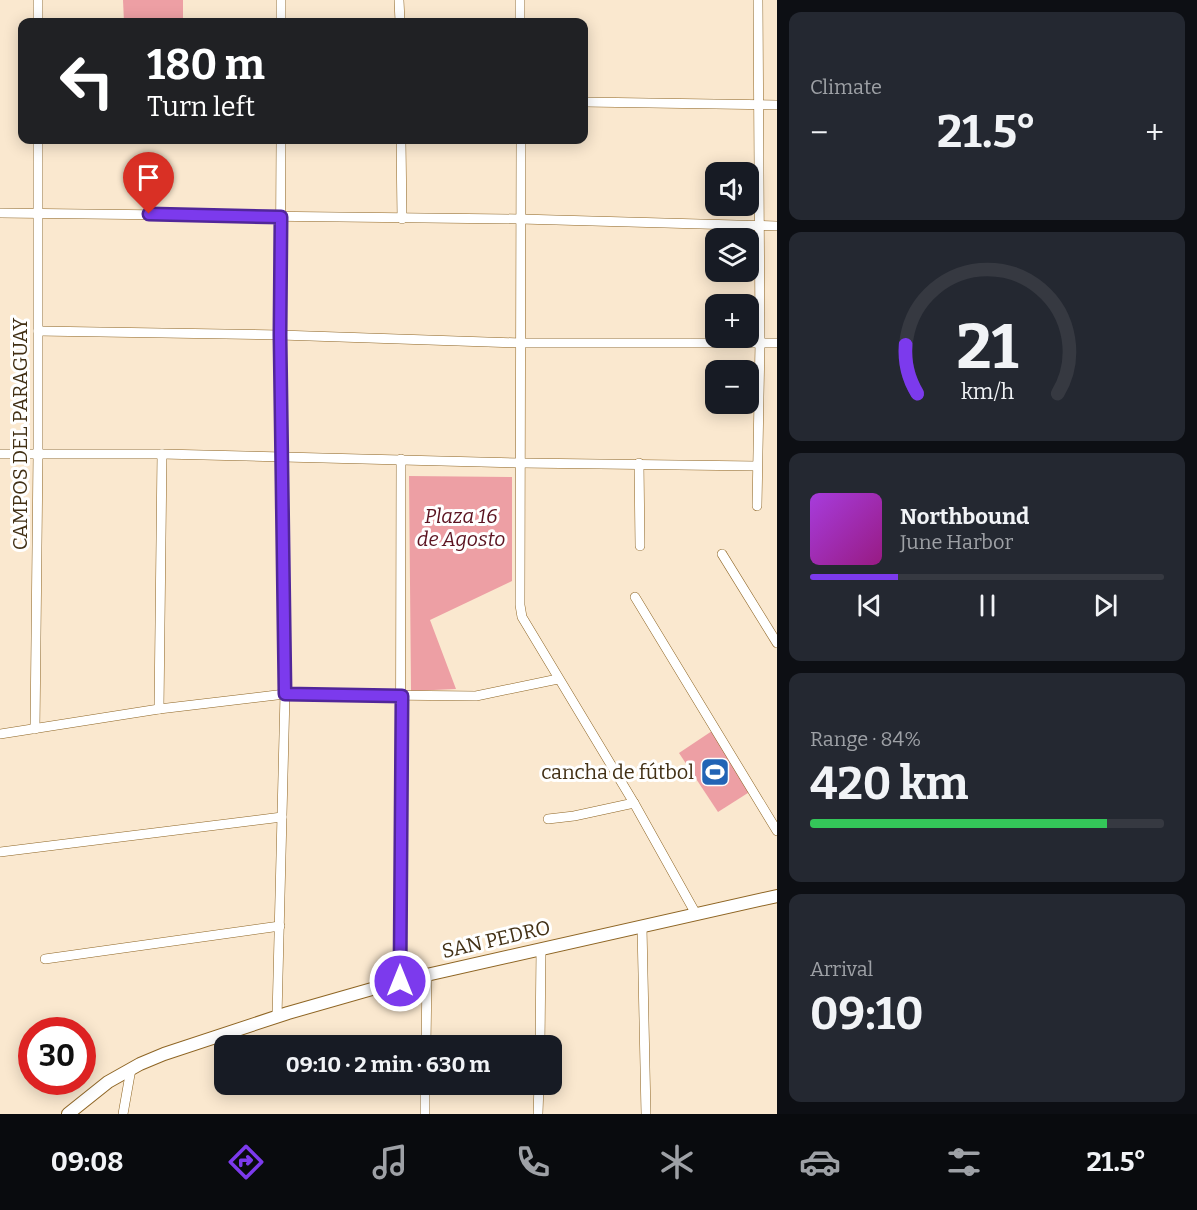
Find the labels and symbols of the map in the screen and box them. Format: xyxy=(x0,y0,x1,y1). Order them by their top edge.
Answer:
pin xyxy=(123,152,174,214)
street label: CAMPOS DEL PARAGUAY xyxy=(8,317,32,550)
park label: Plaza 16 de Agosto xyxy=(417,504,505,551)
sports icon: cancha de fútbol xyxy=(699,756,731,788)
place label: cancha de fútbol xyxy=(541,760,694,784)
street label: SAN PEDRO xyxy=(439,915,553,963)
position arrow xyxy=(368,949,432,1013)
speed limit sign: 30 xyxy=(18,1017,96,1095)

